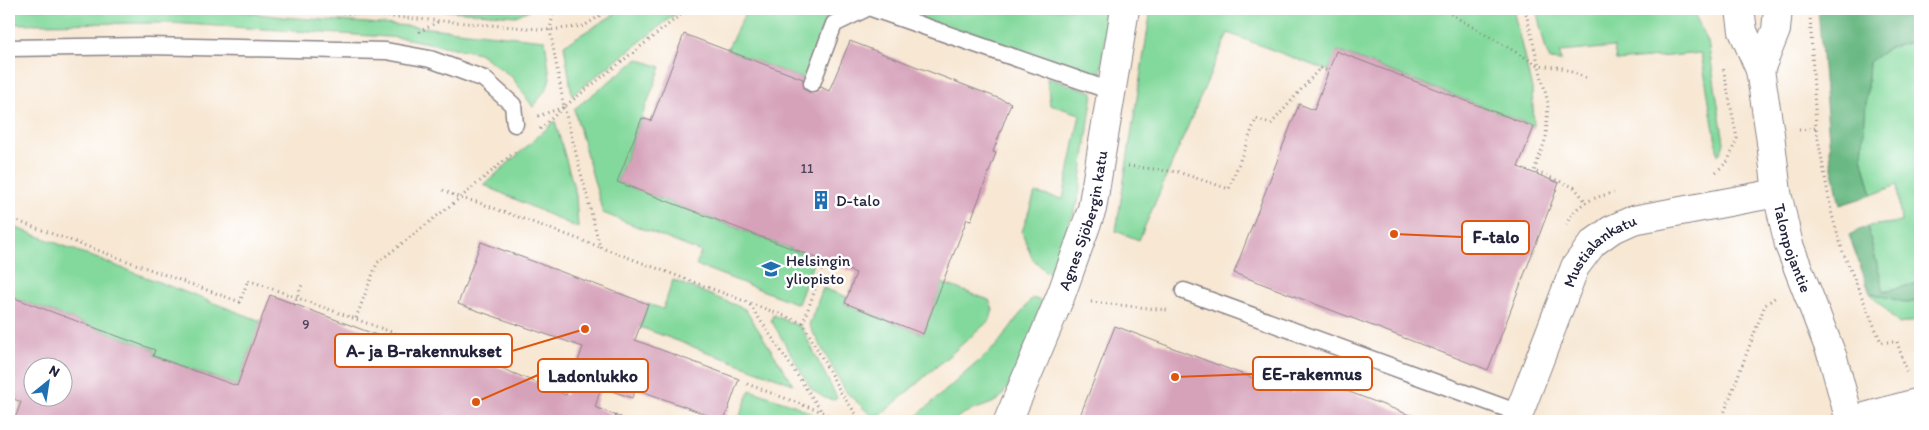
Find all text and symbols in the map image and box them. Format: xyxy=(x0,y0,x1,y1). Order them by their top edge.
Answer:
street label: Agnes Sjöbergin katu xyxy=(1054,149,1111,293)
house number: 11 xyxy=(801,160,814,177)
building icon: D-talo xyxy=(810,189,832,211)
place label: D-talo xyxy=(836,191,880,210)
street label: Talonpojantie xyxy=(1770,202,1816,295)
street label: Mustialankatu xyxy=(1559,210,1639,290)
callout: F-talo xyxy=(1462,221,1529,254)
text: F-talo xyxy=(1473,226,1519,248)
place label: Helsingin yliopisto xyxy=(786,251,851,288)
school or university icon: Helsingin yliopisto xyxy=(760,258,782,280)
house number: 9 xyxy=(302,316,310,333)
callout: A- ja B-rakennukset xyxy=(335,334,512,367)
text: A- ja B-rakennukset xyxy=(345,340,502,362)
callout: EE-rakennus xyxy=(1253,357,1372,390)
north arrow xyxy=(22,358,72,408)
callout: Ladonlukko xyxy=(538,359,648,392)
text: N xyxy=(46,361,63,381)
text: EE-rakennus xyxy=(1262,363,1362,385)
text: Ladonlukko xyxy=(548,365,638,387)

